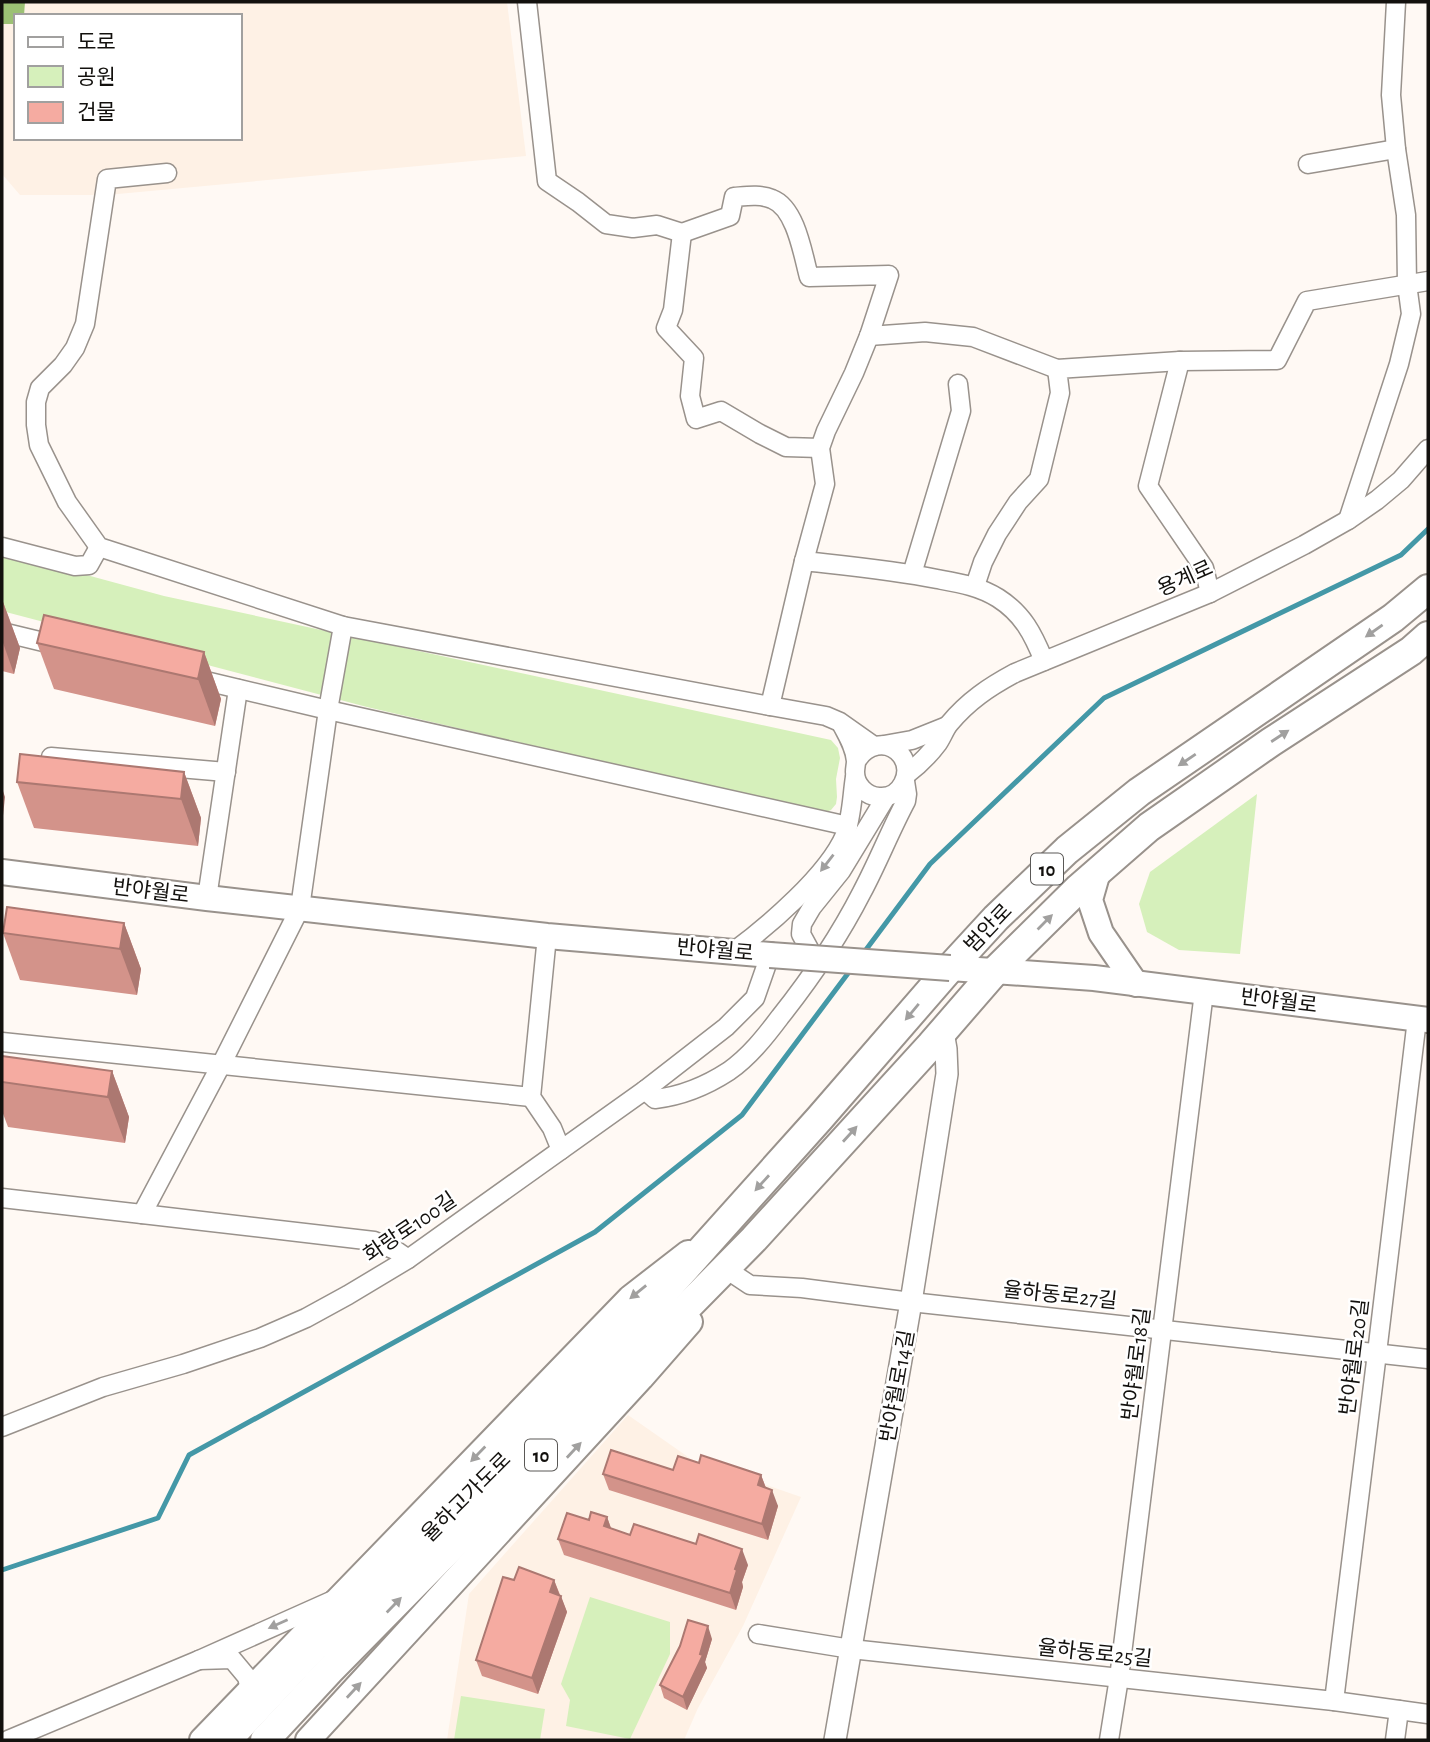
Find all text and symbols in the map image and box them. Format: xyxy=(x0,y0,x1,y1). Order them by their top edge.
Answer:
legend xyxy=(14,14,242,140)
text: 도로 xyxy=(77,32,116,53)
text: 공원 xyxy=(77,66,116,88)
text: 건물 xyxy=(77,101,116,123)
street label: 용계로 xyxy=(1154,556,1216,600)
one-way arrow xyxy=(1365,624,1383,638)
one-way arrow xyxy=(1271,730,1290,743)
one-way arrow xyxy=(1178,753,1196,767)
one-way arrow xyxy=(820,854,834,872)
road number: 10 xyxy=(1031,854,1063,884)
street label: 반야월로 xyxy=(111,875,191,907)
street label: 범안로 xyxy=(960,900,1016,956)
one-way arrow xyxy=(1036,914,1053,931)
street label: 반야월로 xyxy=(676,936,754,964)
street label: 반야월로 xyxy=(1239,985,1319,1017)
one-way arrow xyxy=(905,1004,920,1021)
one-way arrow xyxy=(841,1126,857,1143)
one-way arrow xyxy=(754,1174,770,1192)
street label: 화랑로100길 xyxy=(360,1188,460,1266)
street label: 율하동로27길 xyxy=(1002,1278,1118,1312)
one-way arrow xyxy=(629,1285,647,1300)
street label: 반야월로20길 xyxy=(1336,1297,1372,1417)
street label: 반야월로18길 xyxy=(1118,1306,1154,1422)
street label: 반야월로14길 xyxy=(876,1328,918,1444)
road number: 10 xyxy=(525,1440,557,1470)
one-way arrow xyxy=(566,1442,582,1459)
one-way arrow xyxy=(470,1445,486,1462)
street label: 율하고가도로 xyxy=(417,1448,515,1546)
one-way arrow xyxy=(386,1596,403,1613)
one-way arrow xyxy=(268,1619,288,1630)
street label: 율하동로25길 xyxy=(1037,1636,1153,1670)
one-way arrow xyxy=(346,1681,362,1699)

